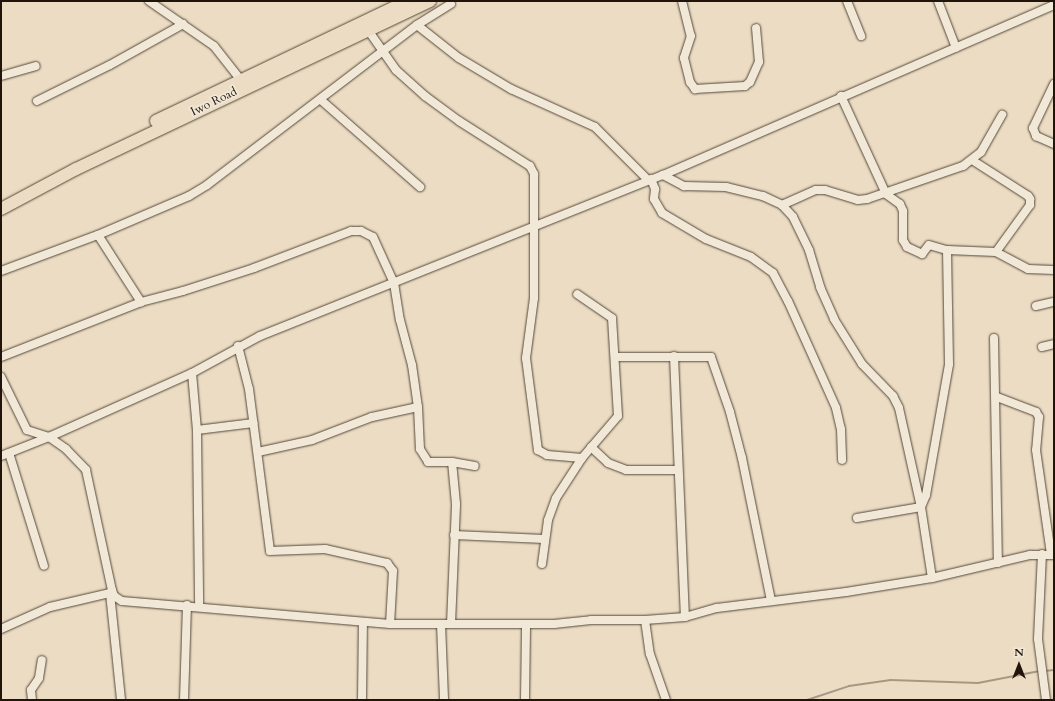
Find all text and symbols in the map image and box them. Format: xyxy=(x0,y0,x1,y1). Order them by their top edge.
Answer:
street label: Iwo Road xyxy=(188,85,240,119)
north arrow xyxy=(999,645,1039,685)
text: N xyxy=(1014,645,1024,660)

